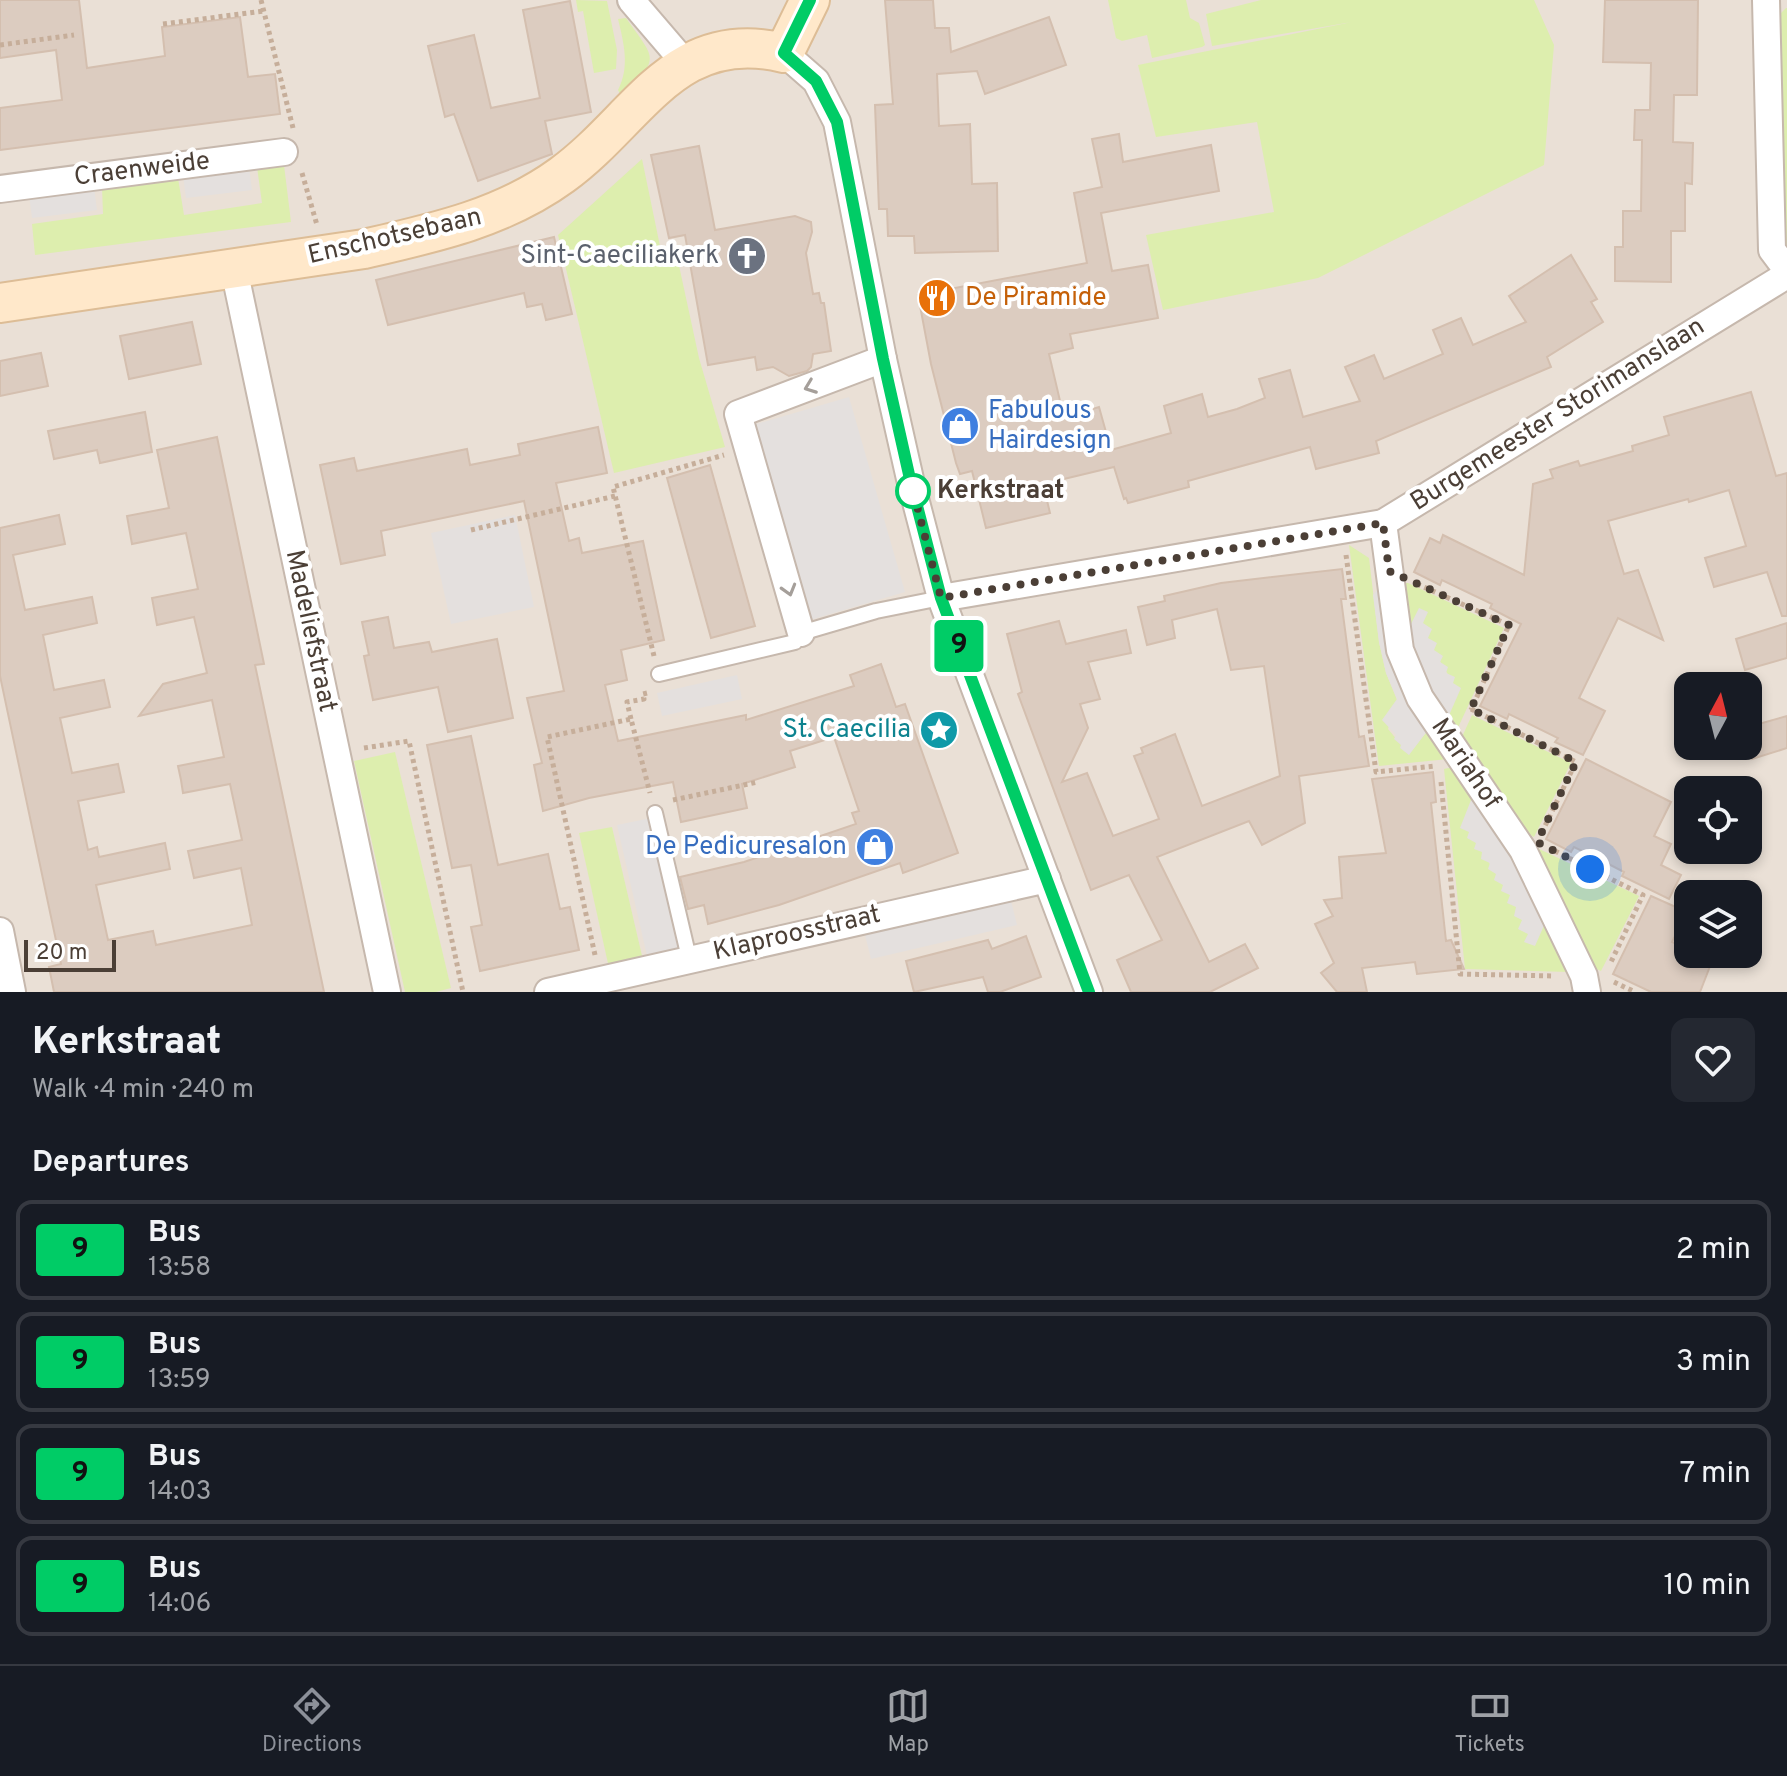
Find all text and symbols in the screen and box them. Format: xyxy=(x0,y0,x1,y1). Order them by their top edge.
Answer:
street label: Craenweide xyxy=(72,145,212,195)
street label: Enschotsebaan xyxy=(305,201,485,273)
church icon: Sint-Caeciliakerk xyxy=(726,235,768,277)
place label: Sint-Caeciliakerk xyxy=(520,240,719,273)
restaurant icon: De Piramide xyxy=(916,277,958,319)
place label: De Piramide xyxy=(965,282,1106,315)
street label: Burgemeester Storimanslaan xyxy=(1405,311,1711,519)
one-way arrow xyxy=(804,377,818,393)
place label: Fabulous Hairdesign xyxy=(988,395,1112,458)
shop icon: Fabulous Hairdesign xyxy=(939,405,981,447)
marker: Kerkstraat xyxy=(896,474,930,508)
place label: Kerkstraat xyxy=(937,475,1064,508)
street label: Madeliefstraat xyxy=(277,547,343,715)
one-way arrow xyxy=(780,582,796,596)
line badge: 9 xyxy=(933,620,985,672)
text: 9 xyxy=(950,628,968,664)
north arrow xyxy=(1674,672,1762,760)
map controls xyxy=(1674,672,1762,968)
place icon: St. Caecilia xyxy=(918,709,960,751)
street label: Mariahof xyxy=(1423,712,1507,816)
place label: St. Caecilia xyxy=(782,714,911,747)
button: locate xyxy=(1674,776,1762,864)
shop icon: De Pedicuresalon xyxy=(854,826,896,868)
place label: De Pedicuresalon xyxy=(645,831,847,864)
your location xyxy=(1570,849,1610,889)
button: layers xyxy=(1674,880,1762,968)
street label: Klaproosstraat xyxy=(710,899,884,969)
scale bar xyxy=(24,936,116,972)
text: 20 m xyxy=(36,940,87,967)
button: heart xyxy=(1671,1018,1755,1102)
text: Kerkstraat xyxy=(32,1019,221,1068)
text: Walk · 4 min · 240 m xyxy=(32,1074,254,1107)
text: Departures xyxy=(32,1145,190,1182)
text: Bus xyxy=(148,1215,201,1252)
text: 9 xyxy=(71,1232,89,1268)
text: 2 min xyxy=(1676,1232,1751,1269)
text: 13:58 xyxy=(148,1252,211,1285)
text: Bus xyxy=(148,1327,201,1364)
text: 9 xyxy=(71,1344,89,1380)
text: 3 min xyxy=(1676,1344,1751,1381)
text: 13:59 xyxy=(148,1364,211,1397)
text: Bus xyxy=(148,1439,201,1476)
text: 9 xyxy=(71,1456,89,1492)
text: 7 min xyxy=(1680,1456,1751,1493)
text: 14:03 xyxy=(148,1476,212,1509)
text: Bus xyxy=(148,1551,201,1588)
text: 9 xyxy=(71,1568,89,1604)
text: 10 min xyxy=(1664,1568,1751,1605)
text: 14:06 xyxy=(148,1588,211,1621)
tab: Directions xyxy=(262,1684,362,1759)
tab: Map xyxy=(886,1684,930,1759)
tab: Tickets xyxy=(1454,1684,1525,1759)

